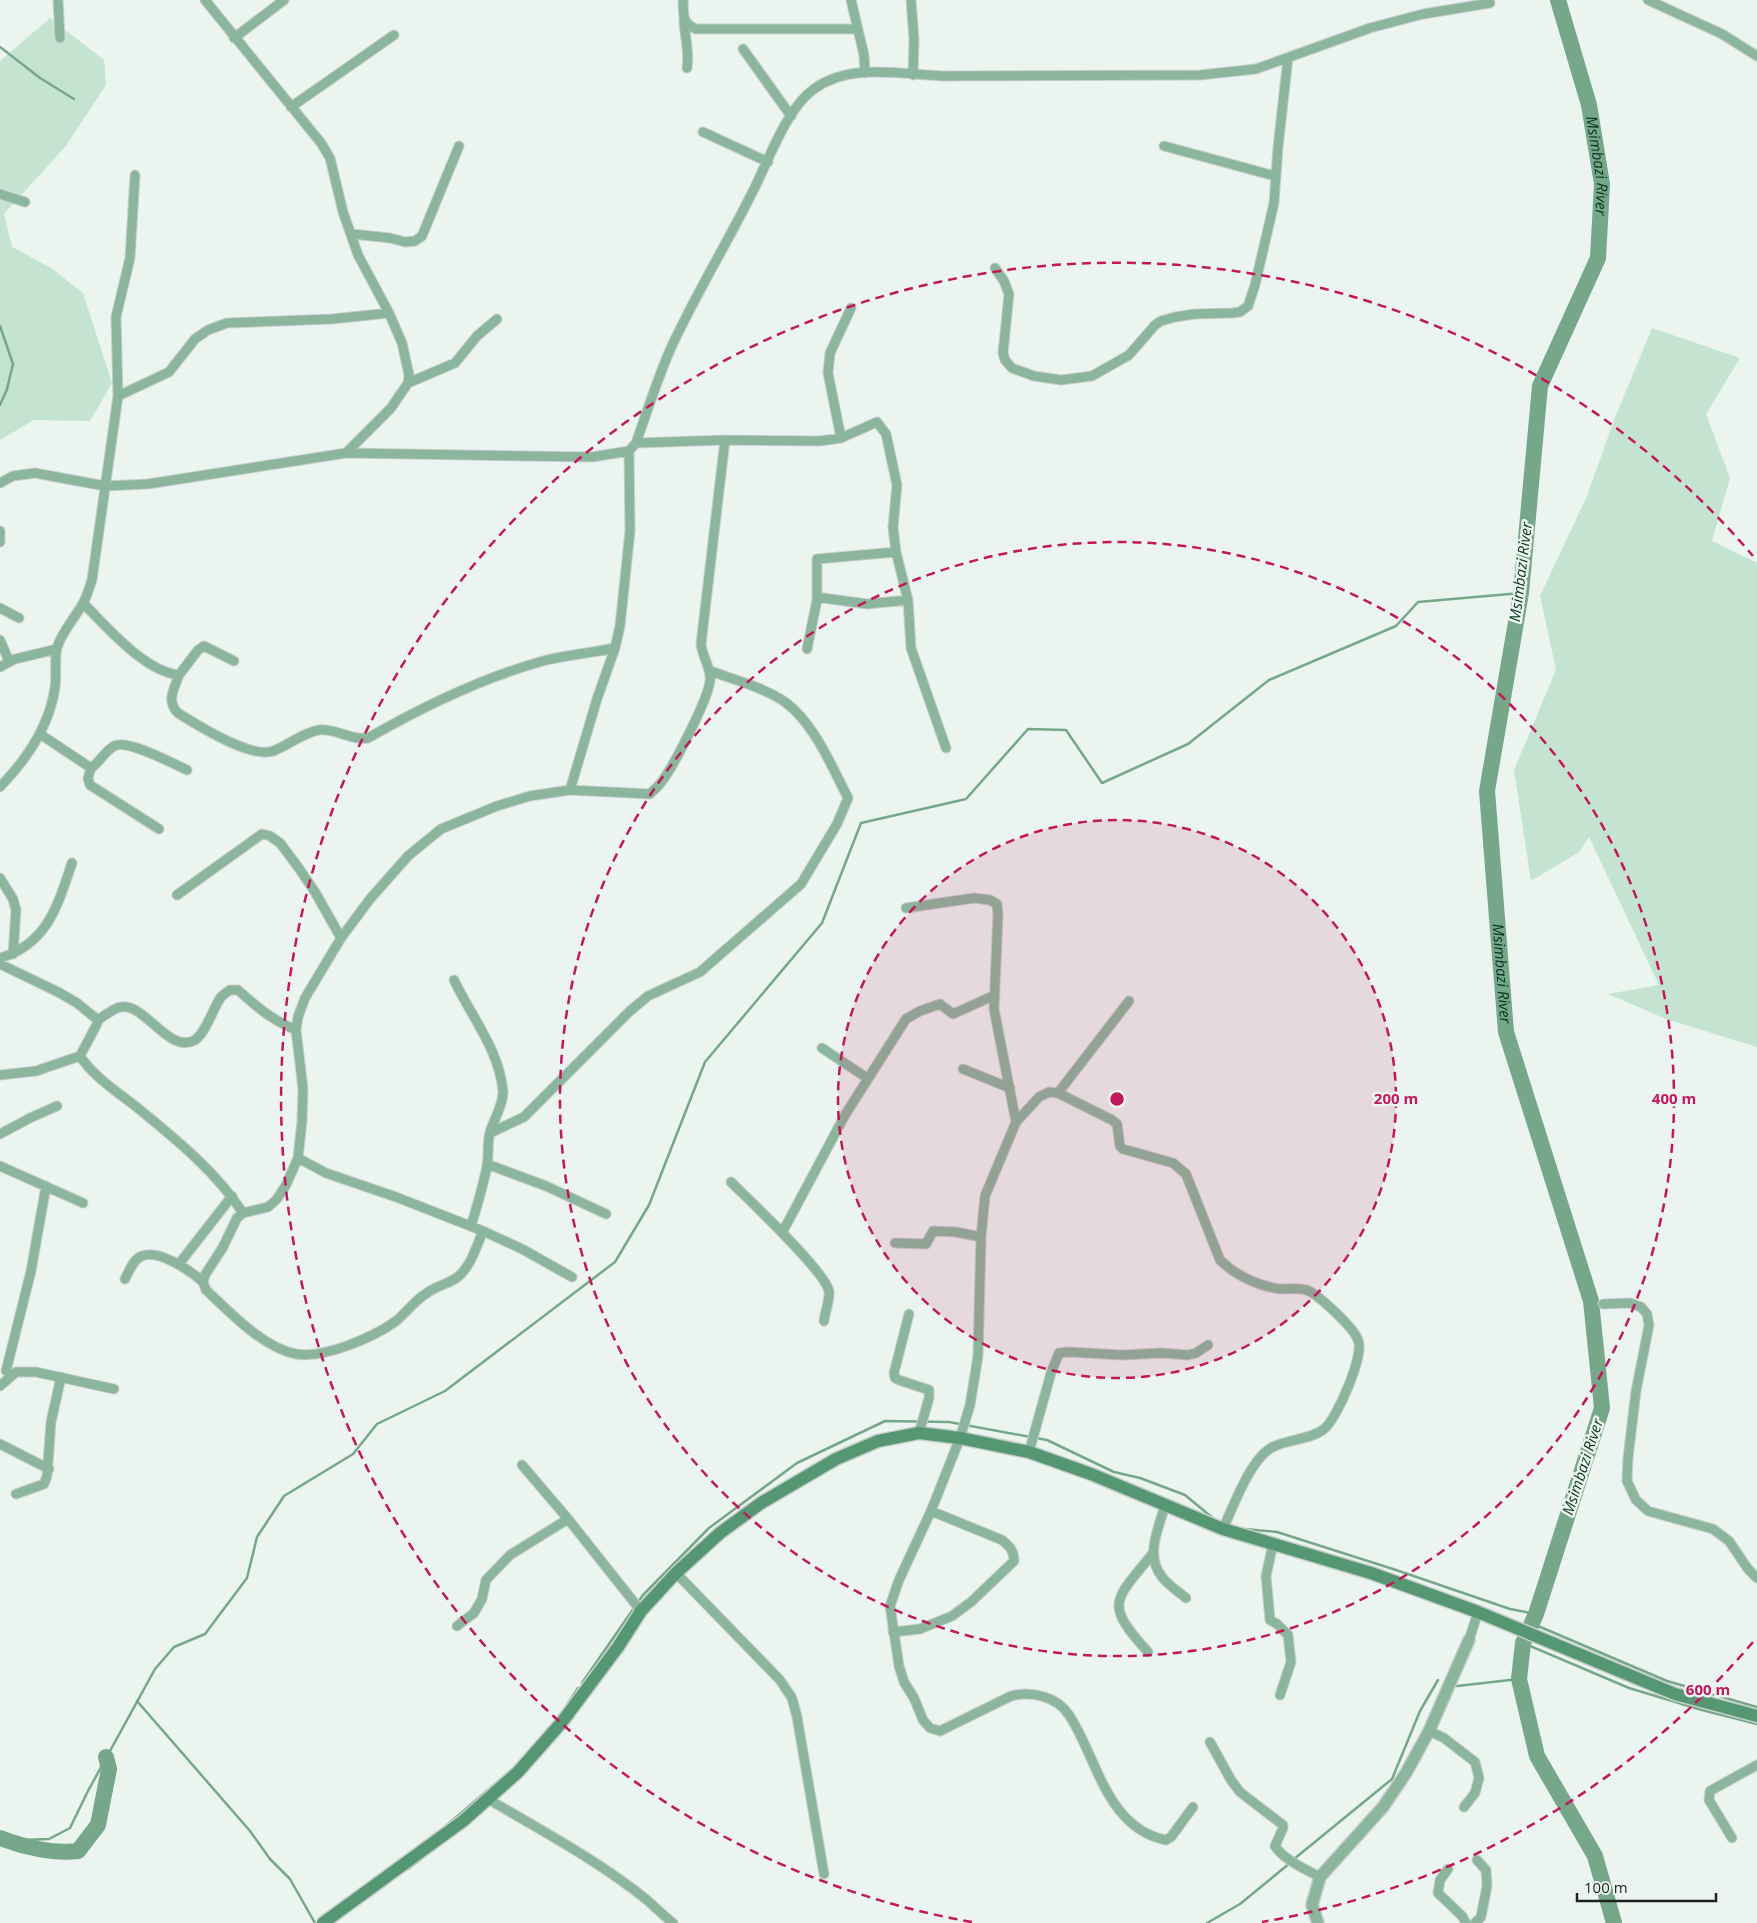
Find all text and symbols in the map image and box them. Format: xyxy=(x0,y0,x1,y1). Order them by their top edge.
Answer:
water label: Msimbazi River xyxy=(1582,115,1613,217)
water label: Msimbazi River xyxy=(1504,520,1536,623)
water label: Msimbazi River xyxy=(1488,923,1516,1025)
text: 200 m xyxy=(1374,1088,1418,1108)
text: 400 m xyxy=(1652,1088,1696,1108)
centre of rings xyxy=(1108,1090,1126,1108)
water label: Msimbazi River xyxy=(1557,1415,1607,1517)
text: 600 m xyxy=(1686,1679,1730,1699)
scale bar xyxy=(1577,1870,1716,1902)
text: 100 m xyxy=(1584,1877,1628,1897)

